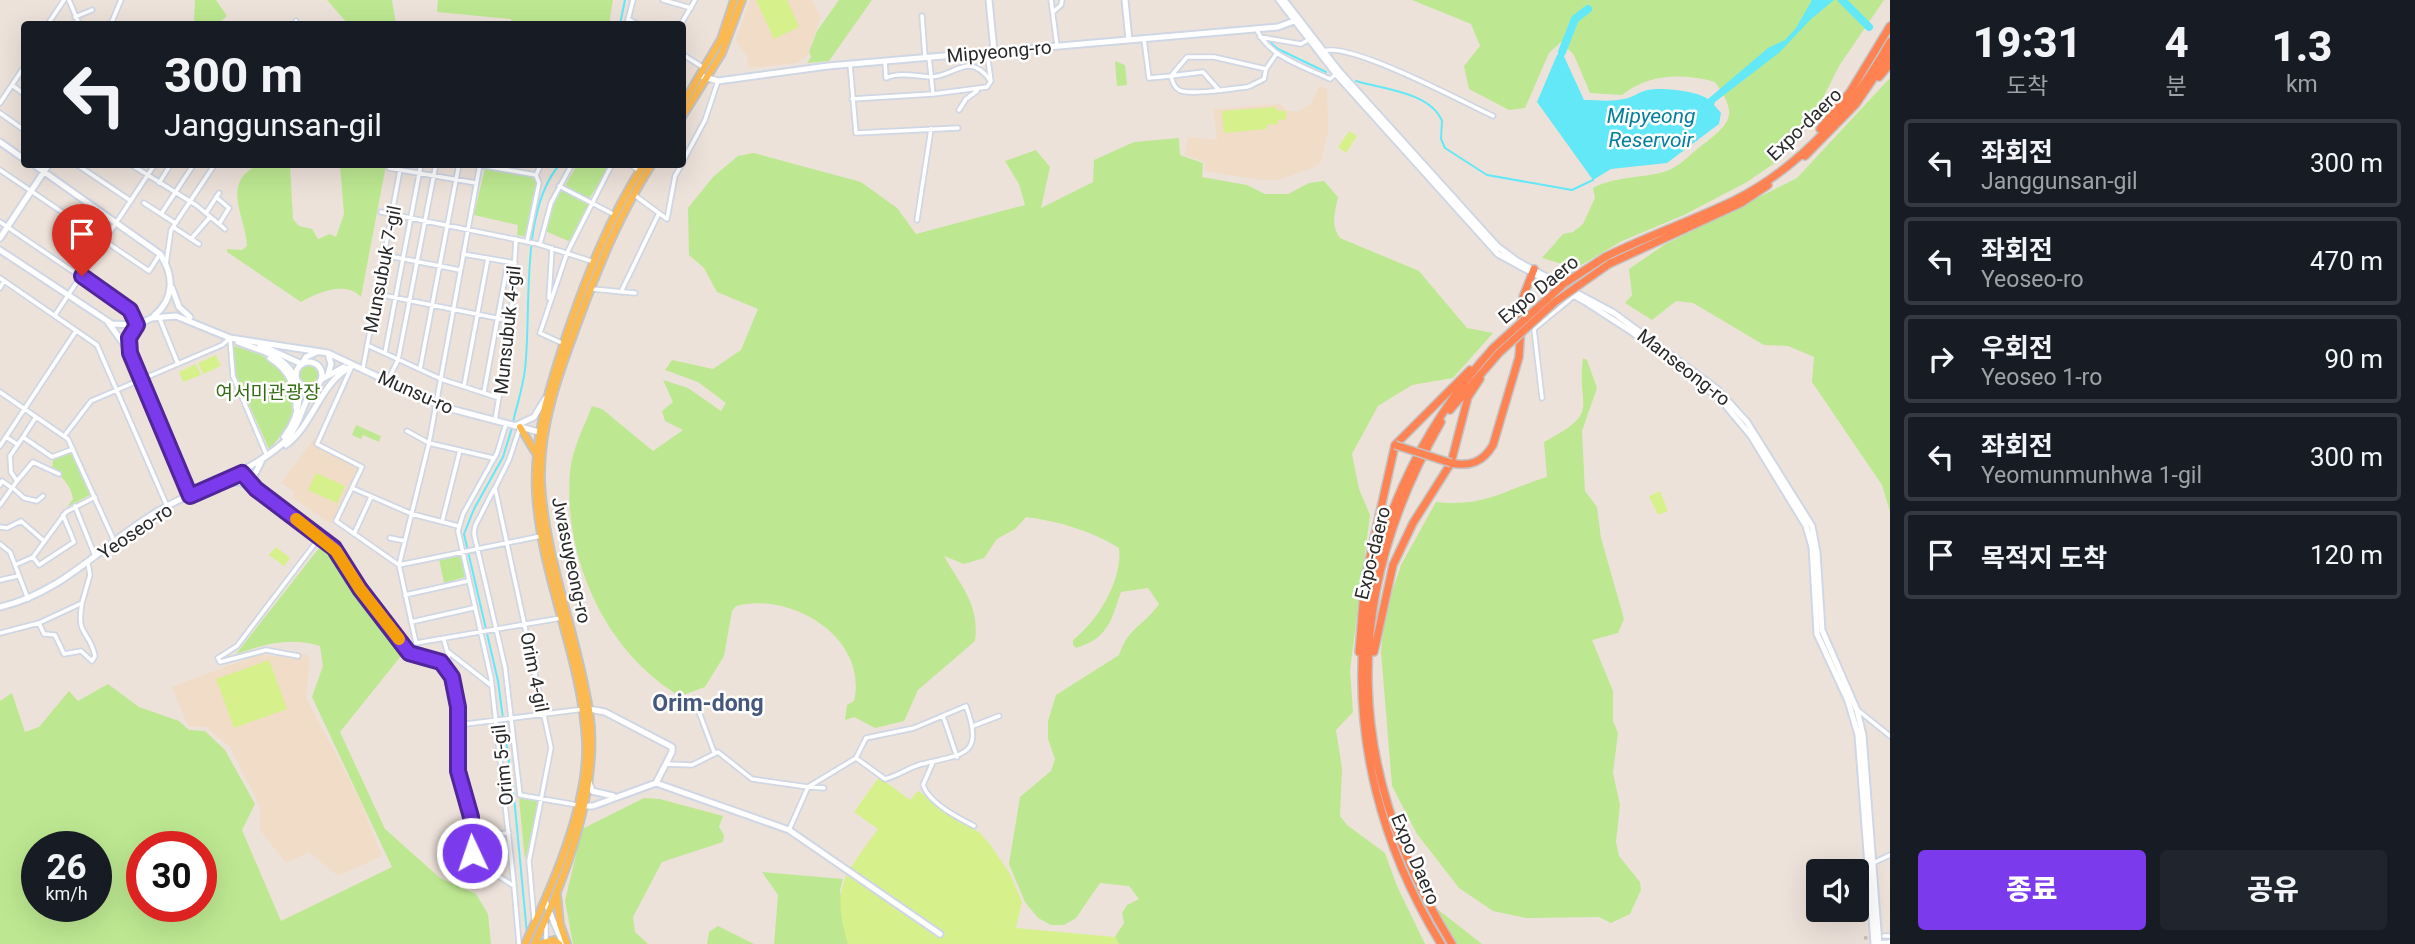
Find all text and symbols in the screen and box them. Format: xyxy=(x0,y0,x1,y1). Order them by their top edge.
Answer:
text: 19:31 xyxy=(1973,18,2082,67)
text: 4 xyxy=(2164,18,2189,67)
text: 1.3 xyxy=(2271,22,2332,71)
street label: Mipyeong-ro xyxy=(946,35,1052,68)
text: 300 m xyxy=(164,47,303,104)
icon: left xyxy=(49,49,140,140)
text: km xyxy=(2286,71,2318,98)
text: 도착 xyxy=(2006,73,2048,100)
text: 분 xyxy=(2166,73,2187,100)
street label: Expo-daero xyxy=(1762,83,1847,166)
water label: Mipyeong Reservoir xyxy=(1607,104,1695,152)
text: Janggunsan-gil xyxy=(164,106,382,144)
text: 좌회전 xyxy=(1981,137,2053,167)
icon: left xyxy=(1922,144,1960,182)
text: 300 m xyxy=(2310,148,2383,178)
text: Janggunsan-gil xyxy=(1981,168,2138,195)
pin xyxy=(52,204,112,276)
street label: Munsubuk 7-gil xyxy=(359,204,406,335)
icon: arrive xyxy=(63,215,101,253)
text: 좌회전 xyxy=(1981,235,2053,265)
icon: left xyxy=(1922,242,1960,280)
text: 470 m xyxy=(2310,246,2383,276)
street label: Expo Daero xyxy=(1494,250,1583,329)
street label: Munsubuk 4-gil xyxy=(489,265,526,395)
text: Yeoseo-ro xyxy=(1981,266,2084,293)
street label: Manseong-ro xyxy=(1633,324,1735,411)
text: 우회전 xyxy=(1981,333,2053,363)
icon: right xyxy=(1922,340,1960,378)
text: 90 m xyxy=(2325,344,2383,374)
text: Yeoseo 1-ro xyxy=(1981,364,2102,391)
street label: Munsu-ro xyxy=(374,366,457,419)
park label: 여서미관광장 xyxy=(216,381,320,404)
text: 좌회전 xyxy=(1981,431,2053,461)
icon: left xyxy=(1922,438,1960,476)
text: 300 m xyxy=(2310,442,2383,472)
text: Yeomunmunhwa 1-gil xyxy=(1981,462,2202,489)
street label: Jwasuyeong-ro xyxy=(547,495,596,625)
street label: Yeoseo-ro xyxy=(94,498,177,565)
street label: Expo-daero xyxy=(1350,504,1395,602)
icon: arrive xyxy=(1922,536,1960,574)
text: 120 m xyxy=(2310,540,2383,570)
text: 목적지 도착 xyxy=(1981,543,2107,573)
street label: Orim 4-gil xyxy=(515,630,554,714)
district label: Orim-dong xyxy=(652,690,764,717)
street label: Orim 5-gil xyxy=(487,723,518,807)
street label: Expo Daero xyxy=(1386,810,1445,908)
position arrow xyxy=(435,816,509,890)
speed limit sign: 30 xyxy=(126,831,217,922)
text: 26 xyxy=(46,847,87,888)
button: 종료 xyxy=(1918,850,2146,930)
button: 공유 xyxy=(2160,850,2387,930)
map controls xyxy=(1806,859,1869,922)
button: sound xyxy=(1806,859,1869,922)
text: km/h xyxy=(45,883,88,904)

